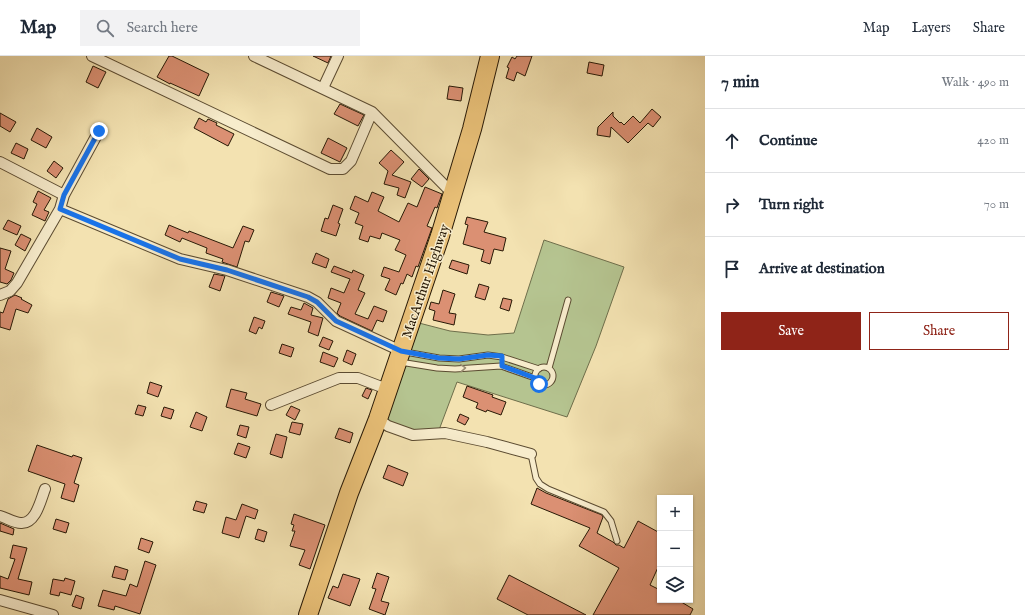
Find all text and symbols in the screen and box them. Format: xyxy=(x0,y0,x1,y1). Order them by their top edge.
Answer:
search box xyxy=(80,10,360,46)
text: Map xyxy=(20,16,56,40)
icon: search xyxy=(94,17,116,39)
text: Search here xyxy=(126,18,198,37)
text: Map xyxy=(863,19,890,37)
text: Layers xyxy=(912,19,951,37)
text: Share xyxy=(973,19,1005,37)
text: 7 min xyxy=(721,72,759,93)
text: Walk · 490 m xyxy=(941,74,1009,91)
route end xyxy=(90,122,108,140)
icon: ahead xyxy=(721,130,743,152)
text: Continue xyxy=(759,131,817,150)
text: 420 m xyxy=(977,132,1009,149)
icon: right xyxy=(721,194,743,216)
text: Turn right xyxy=(759,195,824,214)
text: 70 m xyxy=(984,196,1009,213)
street label: MacArthur Highway xyxy=(398,222,454,341)
icon: arrive xyxy=(721,258,743,280)
text: Arrive at destination xyxy=(759,259,885,278)
button: Save xyxy=(721,312,861,350)
button: Share xyxy=(869,312,1009,350)
one-way arrow xyxy=(460,363,466,372)
route start xyxy=(530,375,548,393)
map controls xyxy=(657,495,693,603)
button: + xyxy=(657,495,693,531)
button: − xyxy=(657,531,693,567)
button: layers xyxy=(657,567,693,603)

